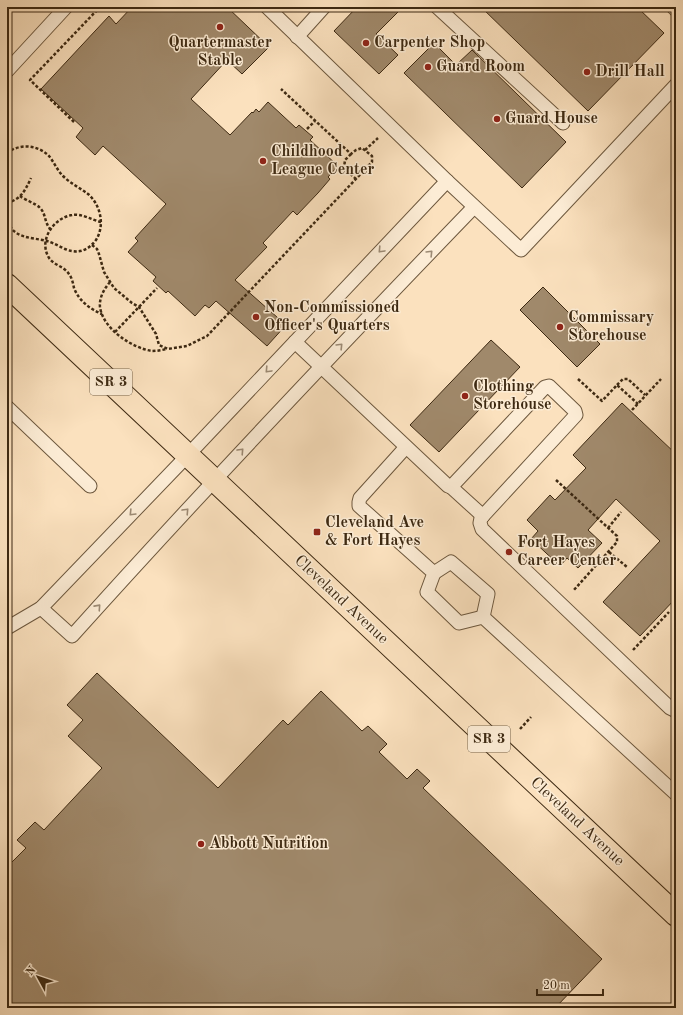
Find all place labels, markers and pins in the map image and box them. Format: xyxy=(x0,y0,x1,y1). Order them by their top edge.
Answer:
marker: Quartermaster Stable xyxy=(215,22,225,32)
place label: Quartermaster Stable xyxy=(168,35,272,69)
place label: Carpenter Shop xyxy=(374,35,485,51)
marker: Carpenter Shop xyxy=(361,38,371,48)
place label: Guard Room xyxy=(436,59,525,75)
marker: Guard Room xyxy=(423,62,433,72)
place label: Drill Hall xyxy=(595,64,665,80)
marker: Drill Hall xyxy=(582,67,592,77)
place label: Guard House xyxy=(505,111,598,127)
marker: Guard House xyxy=(492,114,502,124)
place label: Childhood League Center xyxy=(271,144,374,178)
marker: Childhood League Center xyxy=(258,156,268,166)
place label: Non-Commissioned Officer's Quarters xyxy=(264,300,400,334)
place label: Commissary Storehouse xyxy=(568,310,654,344)
marker: Non-Commissioned Officer's Quarters xyxy=(251,312,261,322)
marker: Commissary Storehouse xyxy=(555,322,565,332)
place label: Clothing Storehouse xyxy=(473,379,552,413)
marker: Clothing Storehouse xyxy=(460,391,470,401)
place label: Cleveland Ave & Fort Hayes xyxy=(325,515,424,549)
marker: Cleveland Ave & Fort Hayes xyxy=(312,527,322,537)
place label: Fort Hayes Career Center xyxy=(517,535,617,569)
marker: Fort Hayes Career Center xyxy=(504,547,514,557)
place label: Abbott Nutrition xyxy=(209,836,328,852)
marker: Abbott Nutrition xyxy=(196,839,206,849)

